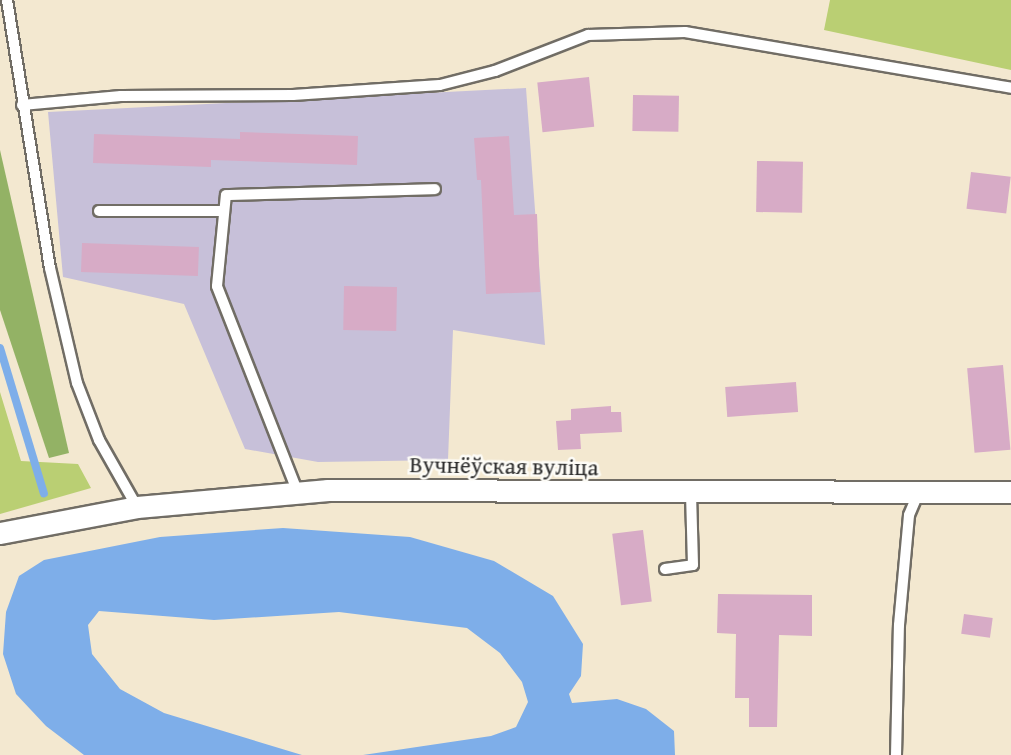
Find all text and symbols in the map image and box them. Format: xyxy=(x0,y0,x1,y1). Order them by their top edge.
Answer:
street label: Вучнёўская вуліца xyxy=(409,451,599,481)

